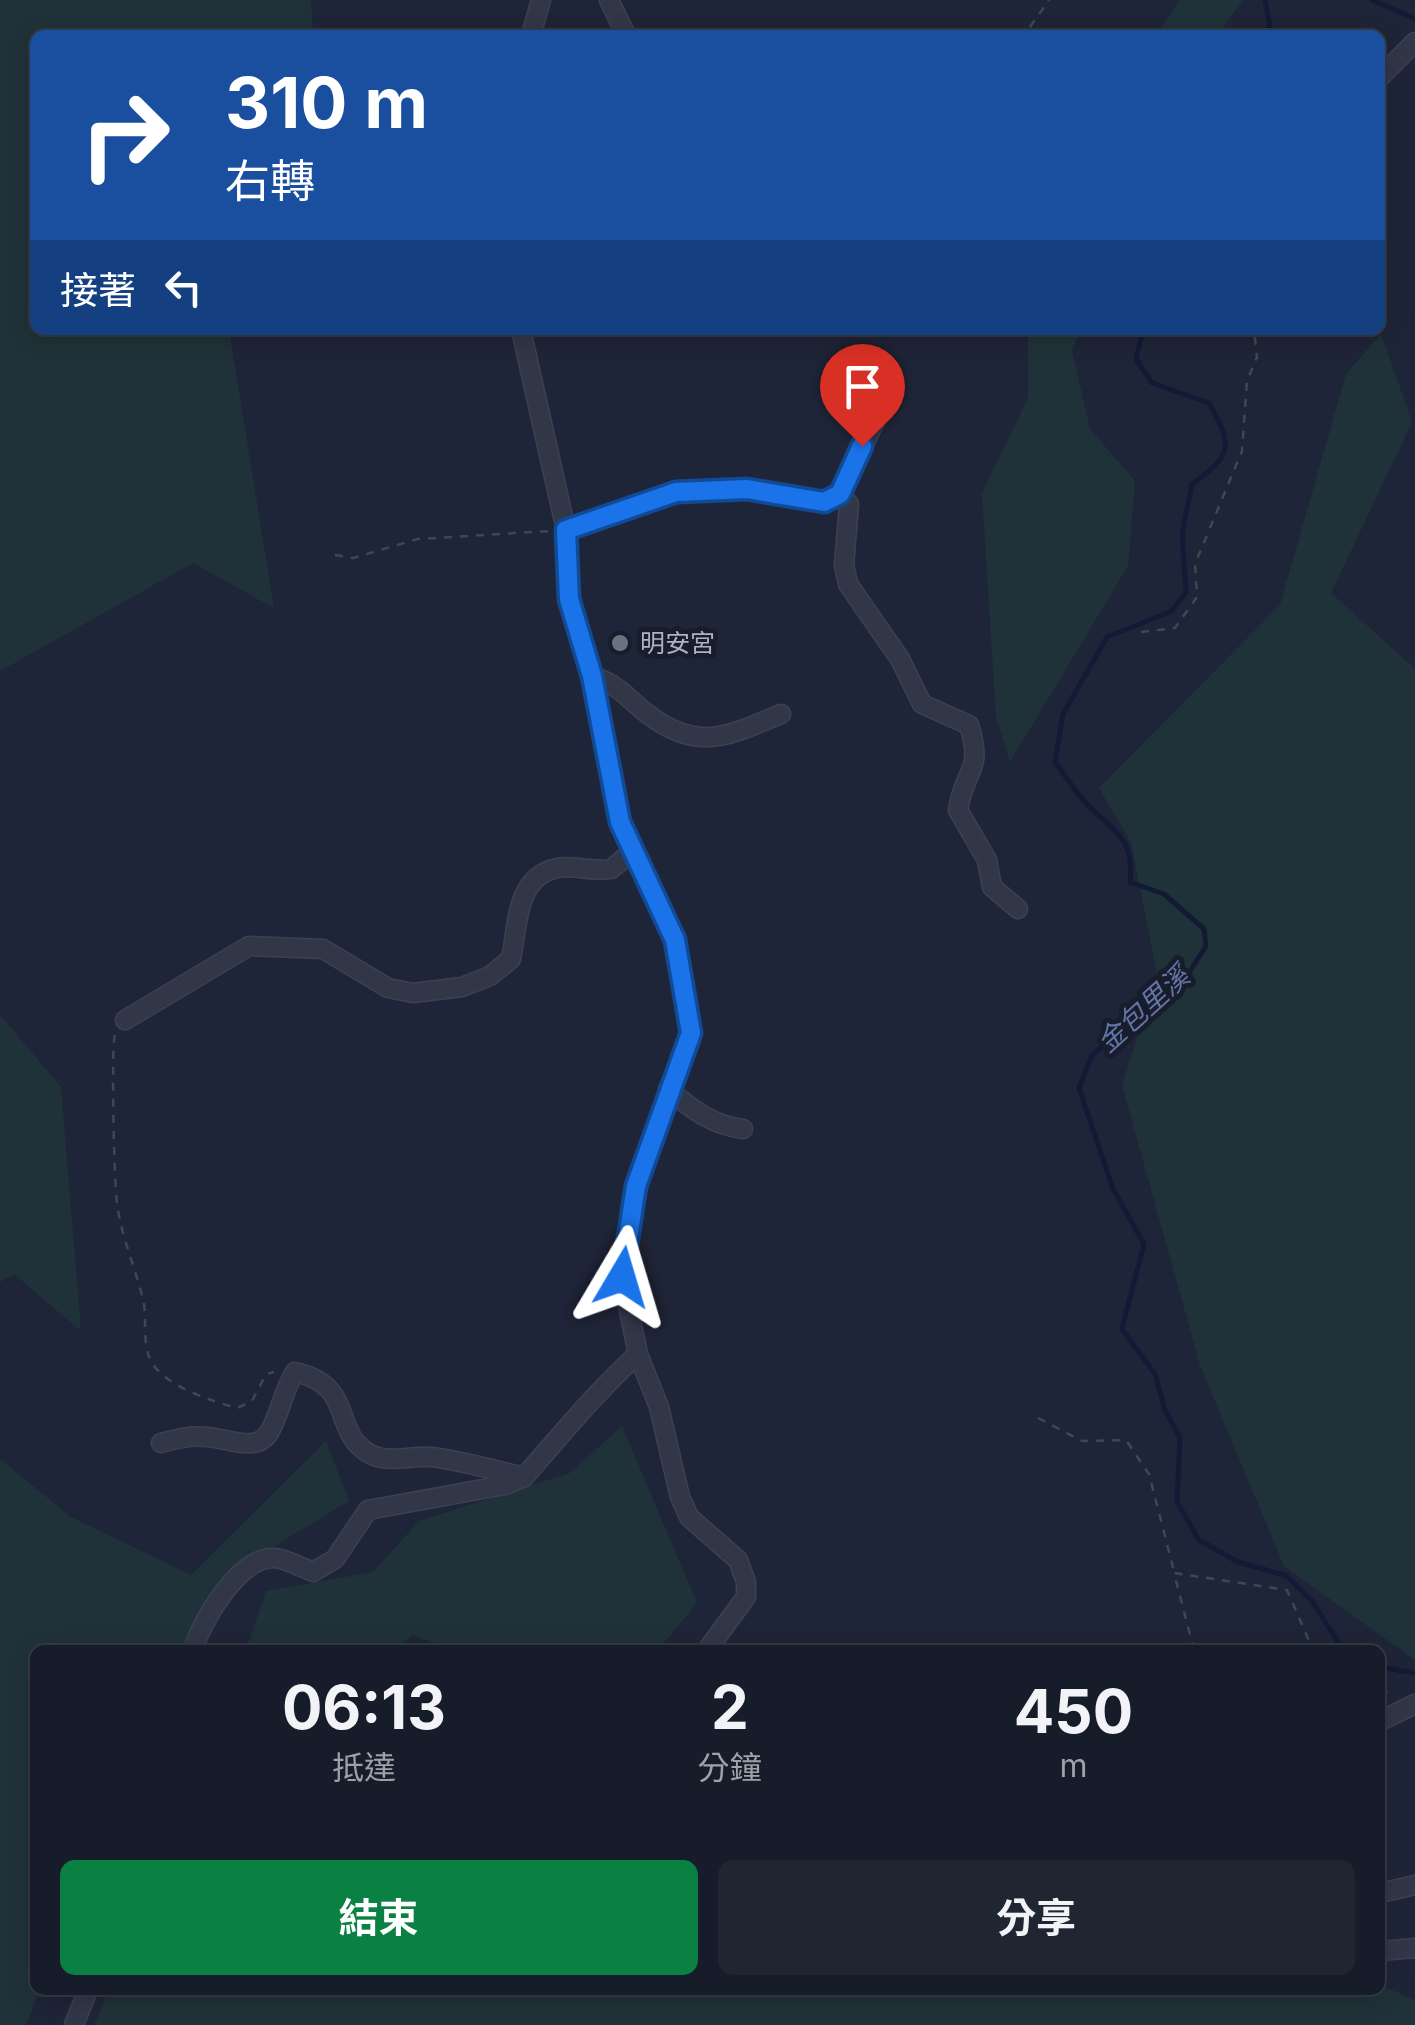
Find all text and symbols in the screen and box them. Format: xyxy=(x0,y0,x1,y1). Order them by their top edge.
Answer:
text: 310 m xyxy=(225,60,428,145)
icon: right xyxy=(60,70,190,200)
text: 右轉 xyxy=(225,153,315,208)
icon: left xyxy=(156,260,211,315)
text: 接著 xyxy=(60,267,136,313)
pin xyxy=(820,344,905,447)
icon: arrive xyxy=(835,359,890,414)
place label: 明安宮 xyxy=(640,628,715,658)
marker: 明安宮 xyxy=(609,632,631,654)
water label: 金包里溪 xyxy=(1090,956,1199,1059)
position arrow xyxy=(570,1225,674,1329)
text: 06:13 xyxy=(282,1671,446,1743)
text: 2 xyxy=(711,1671,749,1743)
text: 450 xyxy=(1014,1675,1133,1747)
text: m xyxy=(1059,1746,1087,1785)
text: 抵達 xyxy=(332,1748,396,1787)
text: 分鐘 xyxy=(698,1748,762,1787)
button: 結束 xyxy=(60,1860,698,1975)
button: 分享 xyxy=(718,1860,1355,1975)

